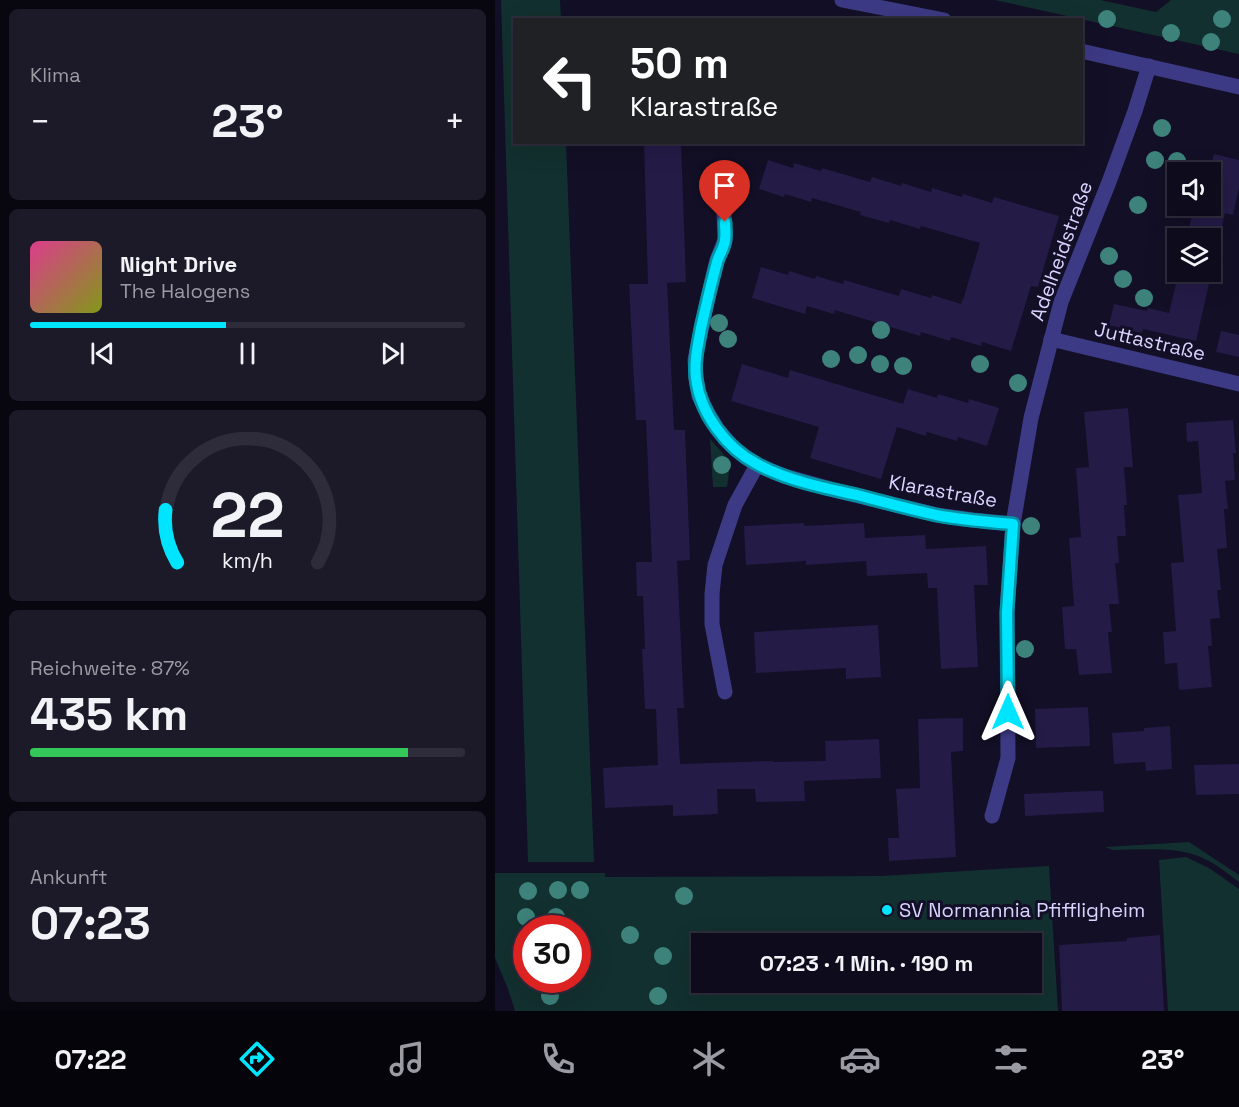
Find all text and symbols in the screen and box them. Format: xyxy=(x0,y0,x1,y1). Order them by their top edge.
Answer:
text: 50 m xyxy=(630,37,729,90)
icon: left xyxy=(531,42,609,120)
text: Klima xyxy=(30,62,81,88)
text: Klarastraße xyxy=(630,89,778,124)
text: 23° xyxy=(212,93,283,150)
text: − xyxy=(30,101,50,143)
text: + xyxy=(445,101,465,143)
pin xyxy=(699,160,750,222)
map controls xyxy=(1167,162,1221,282)
button: sound xyxy=(1167,162,1221,216)
icon: arrive xyxy=(708,169,741,202)
street label: Adelheidstraße xyxy=(1024,178,1098,324)
button: layers xyxy=(1167,228,1221,282)
text: Night Drive xyxy=(120,250,237,278)
text: The Halogens xyxy=(120,278,250,304)
street label: Juttastraße xyxy=(1092,316,1208,366)
icon: previous xyxy=(86,337,119,370)
icon: pause xyxy=(231,337,264,370)
icon: next xyxy=(376,337,409,370)
street label: Klarastraße xyxy=(887,469,999,513)
text: 22 xyxy=(210,476,285,555)
text: km/h xyxy=(222,547,273,574)
text: Reichweite · 87% xyxy=(30,655,190,681)
position arrow xyxy=(976,680,1040,744)
text: 435 km xyxy=(30,686,188,743)
text: Ankunft xyxy=(30,864,108,890)
text: 07:23 xyxy=(30,895,151,952)
place label: SV Normannia Pfiffligheim xyxy=(899,897,1145,923)
marker: SV Normannia Pfiffligheim xyxy=(880,903,894,917)
speed limit sign: 30 xyxy=(513,915,591,993)
text: 07:23 · 1 Min. · 190 m xyxy=(760,949,973,977)
icon: directions xyxy=(236,1038,278,1080)
icon: music xyxy=(386,1038,428,1080)
icon: phone xyxy=(537,1038,579,1080)
icon: climate xyxy=(688,1038,730,1080)
icon: car xyxy=(839,1038,881,1080)
icon: filters xyxy=(990,1038,1032,1080)
text: 07:22 xyxy=(54,1042,127,1077)
text: 23° xyxy=(1141,1042,1184,1077)

